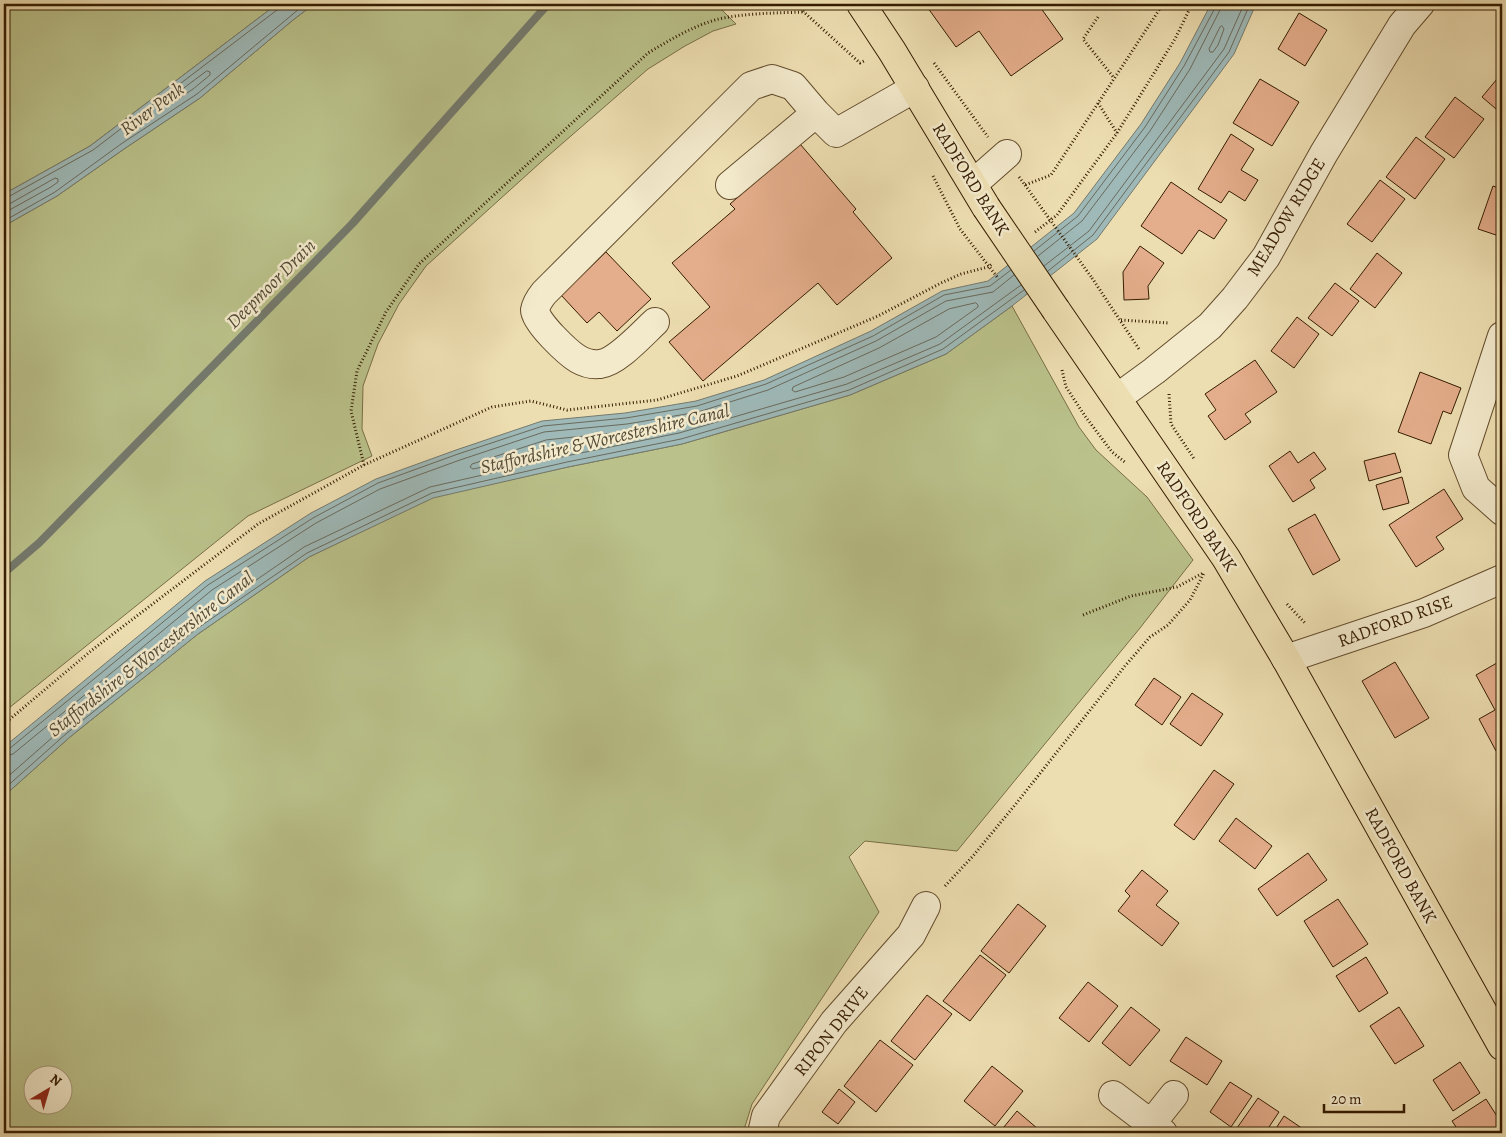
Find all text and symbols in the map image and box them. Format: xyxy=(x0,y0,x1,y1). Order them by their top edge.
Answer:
water label: River Penk xyxy=(115,76,189,142)
street label: RADFORD BANK xyxy=(927,118,1016,240)
street label: MEADOW RIDGE xyxy=(1241,153,1331,281)
water label: Deepmoor Drain xyxy=(220,233,322,335)
water label: Staffordshire & Worcestershire Canal xyxy=(478,398,732,480)
street label: RADFORD BANK xyxy=(1151,456,1243,576)
water label: Staffordshire & Worcestershire Canal xyxy=(43,565,260,743)
street label: RADFORD RISE xyxy=(1334,589,1456,653)
street label: RADFORD BANK xyxy=(1359,803,1443,928)
street label: RIPON DRIVE xyxy=(788,981,874,1081)
north arrow xyxy=(22,1064,72,1114)
text: N xyxy=(46,1070,66,1091)
scale bar xyxy=(1324,1082,1404,1114)
text: 20 m xyxy=(1331,1089,1362,1109)

